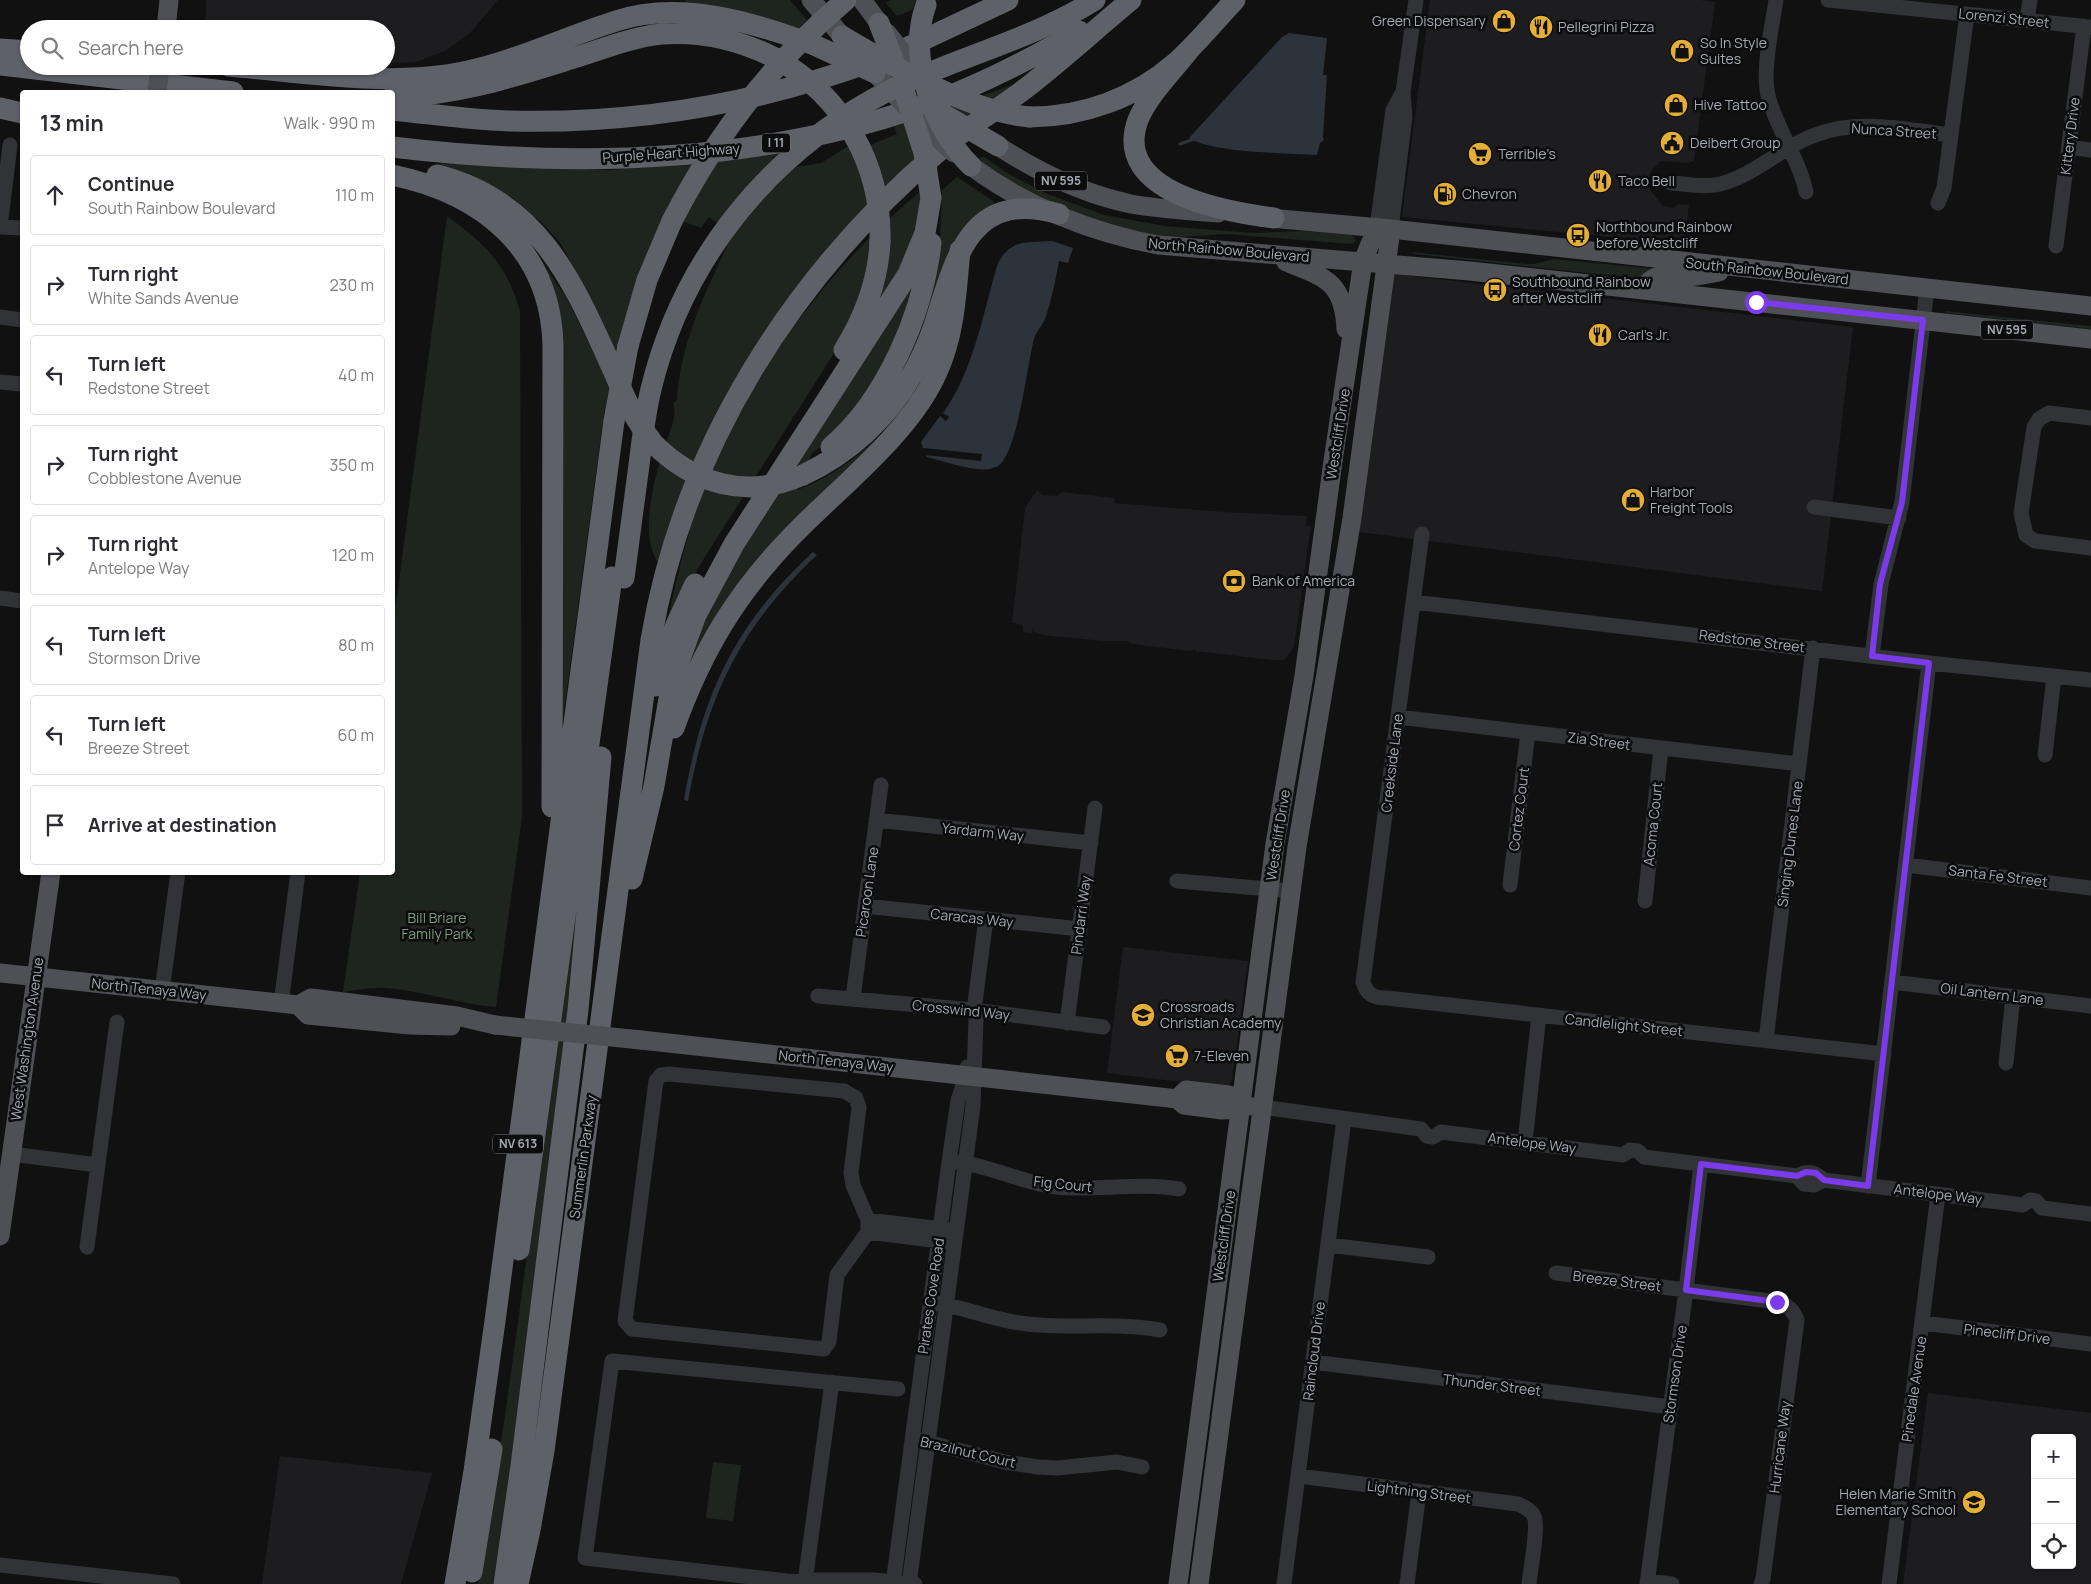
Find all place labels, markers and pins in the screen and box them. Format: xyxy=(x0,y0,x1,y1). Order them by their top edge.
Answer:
shop icon: Green Dispensary xyxy=(1491,8,1517,34)
place label: Green Dispensary xyxy=(1372,11,1487,30)
restaurant icon: Pellegrini Pizza xyxy=(1528,14,1554,40)
place label: Pellegrini Pizza xyxy=(1558,17,1654,36)
place label: So In Style Suites xyxy=(1700,33,1767,68)
shop icon: So In Style Suites xyxy=(1669,38,1695,64)
shop icon: Hive Tattoo xyxy=(1663,92,1689,118)
place label: Hive Tattoo xyxy=(1694,95,1767,114)
public building icon: Deibert Group xyxy=(1659,130,1685,156)
place label: Deibert Group xyxy=(1690,133,1780,152)
supermarket icon: Terrible's xyxy=(1467,141,1493,167)
place label: Terrible's xyxy=(1498,144,1556,163)
restaurant icon: Taco Bell xyxy=(1587,168,1613,194)
place label: Taco Bell xyxy=(1618,171,1675,190)
fuel station icon: Chevron xyxy=(1432,181,1458,207)
place label: Chevron xyxy=(1462,184,1517,203)
place label: Northbound Rainbow before Westcliff xyxy=(1596,217,1733,252)
bus stop icon: Northbound Rainbow before Westcliff xyxy=(1565,222,1591,248)
place label: Southbound Rainbow after Westcliff xyxy=(1512,272,1651,307)
bus stop icon: Southbound Rainbow after Westcliff xyxy=(1482,277,1508,303)
restaurant icon: Carl's Jr. xyxy=(1587,322,1613,348)
place label: Carl's Jr. xyxy=(1618,325,1670,344)
place label: Harbor Freight Tools xyxy=(1650,482,1733,517)
shop icon: Harbor Freight Tools xyxy=(1620,487,1646,513)
bank icon: Bank of America xyxy=(1221,568,1247,594)
place label: Bank of America xyxy=(1252,571,1355,590)
place label: Crossroads Christian Academy xyxy=(1160,997,1282,1032)
school or university icon: Crossroads Christian Academy xyxy=(1130,1002,1156,1028)
supermarket icon: 7-Eleven xyxy=(1164,1043,1190,1069)
place label: 7-Eleven xyxy=(1194,1046,1249,1065)
place label: Helen Marie Smith Elementary School xyxy=(1836,1484,1956,1519)
school or university icon: Helen Marie Smith Elementary School xyxy=(1961,1489,1987,1515)

